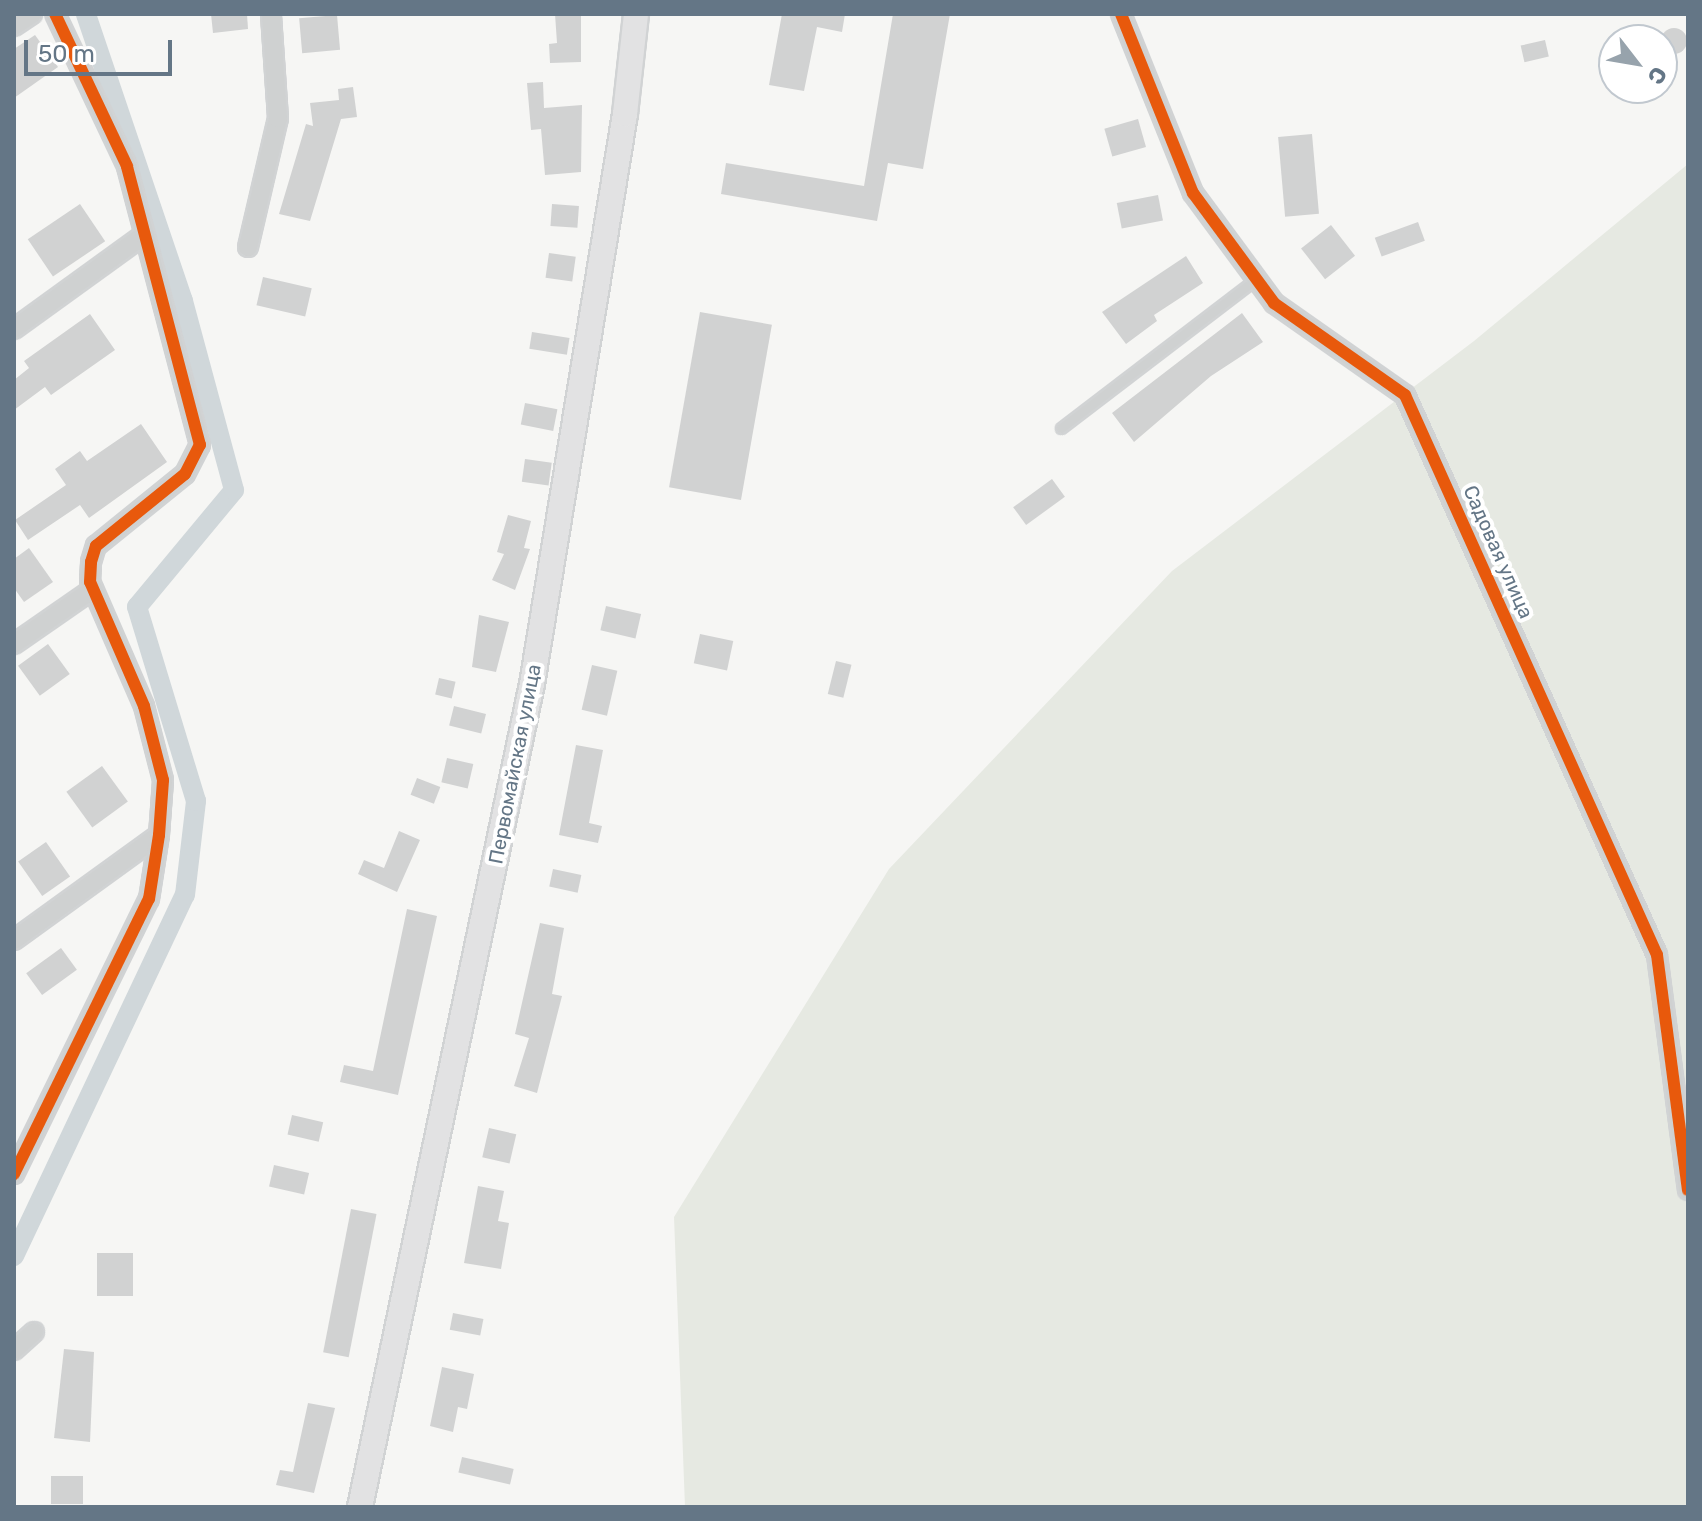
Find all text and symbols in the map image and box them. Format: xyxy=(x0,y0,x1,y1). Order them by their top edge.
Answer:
scale bar xyxy=(28,24,176,74)
north arrow xyxy=(1598,24,1678,104)
text: 50 m xyxy=(38,40,95,68)
text: С xyxy=(1642,62,1673,89)
street label: Садовая улица xyxy=(1458,482,1538,622)
street label: Первомайская улица xyxy=(484,662,546,866)

